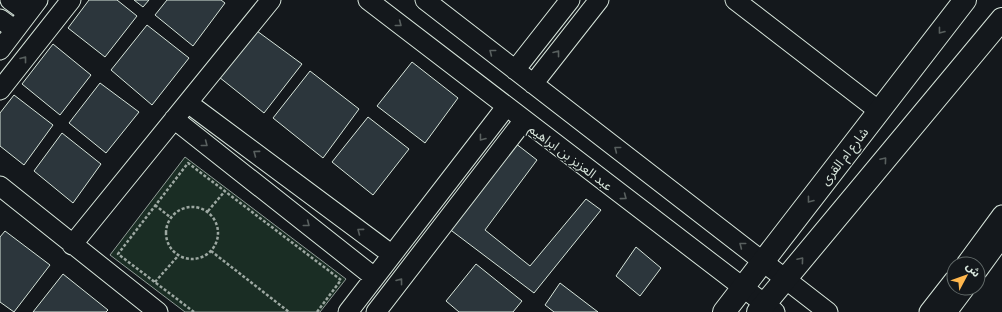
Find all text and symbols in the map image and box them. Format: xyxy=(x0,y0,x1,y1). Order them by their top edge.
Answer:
one-way arrow xyxy=(394,19,401,26)
one-way arrow xyxy=(938,26,945,33)
one-way arrow xyxy=(490,50,497,57)
one-way arrow xyxy=(553,51,560,58)
one-way arrow xyxy=(19,57,26,64)
street label: عبد العزيز بن ابراهيم xyxy=(524,120,616,196)
street label: شارع ام القرى xyxy=(817,124,874,190)
one-way arrow xyxy=(480,133,487,140)
one-way arrow xyxy=(200,139,207,146)
one-way arrow xyxy=(615,146,622,153)
one-way arrow xyxy=(253,151,260,158)
one-way arrow xyxy=(879,158,886,165)
one-way arrow xyxy=(619,192,626,199)
one-way arrow xyxy=(808,196,815,203)
one-way arrow xyxy=(302,220,309,227)
one-way arrow xyxy=(358,229,365,236)
one-way arrow xyxy=(740,243,747,250)
north arrow xyxy=(946,256,986,296)
one-way arrow xyxy=(796,258,803,265)
text: ش xyxy=(963,259,984,280)
one-way arrow xyxy=(395,279,402,286)

